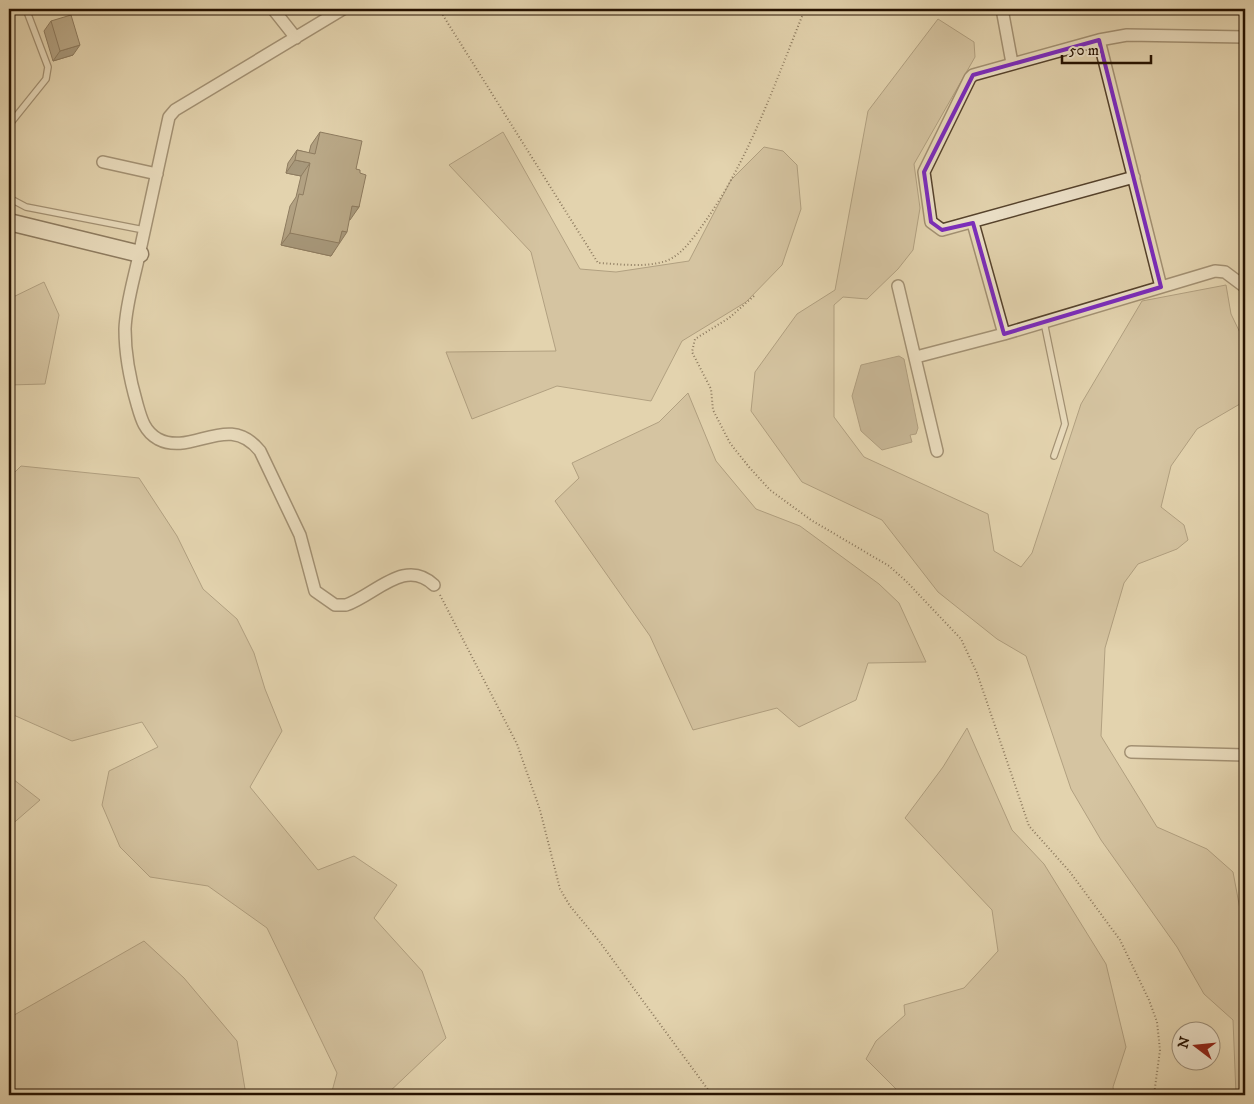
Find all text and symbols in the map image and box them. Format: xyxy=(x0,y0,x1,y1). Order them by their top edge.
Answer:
scale bar xyxy=(1062,32,1150,64)
text: 50 m xyxy=(1069,41,1099,60)
north arrow xyxy=(1172,1022,1222,1072)
text: N xyxy=(1174,1034,1195,1051)

